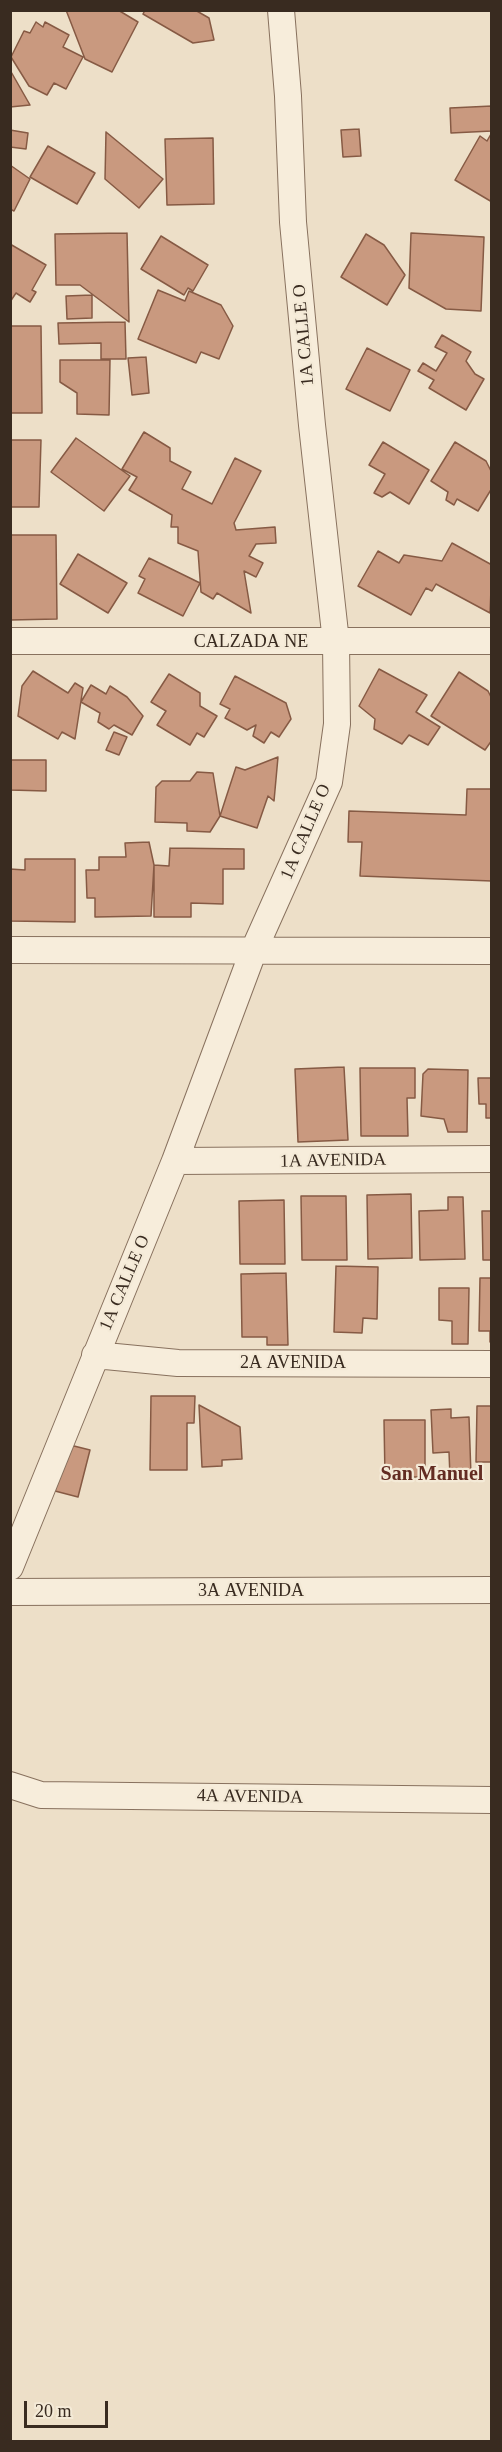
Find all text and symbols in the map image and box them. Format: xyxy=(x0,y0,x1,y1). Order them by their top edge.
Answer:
street label: 1A CALLE O xyxy=(289,283,319,387)
street label: CALZADA NE xyxy=(194,631,308,653)
street label: 1A CALLE O xyxy=(276,781,336,883)
street label: 1A AVENIDA xyxy=(280,1149,386,1173)
street label: 1A CALLE O xyxy=(95,1232,155,1334)
street label: 2A AVENIDA xyxy=(240,1352,346,1374)
district label: San Manuel xyxy=(381,1463,483,1487)
street label: 3A AVENIDA xyxy=(198,1580,304,1602)
street label: 4A AVENIDA xyxy=(197,1785,303,1809)
scale bar xyxy=(27,2389,111,2427)
text: 20 m xyxy=(35,2401,72,2421)

